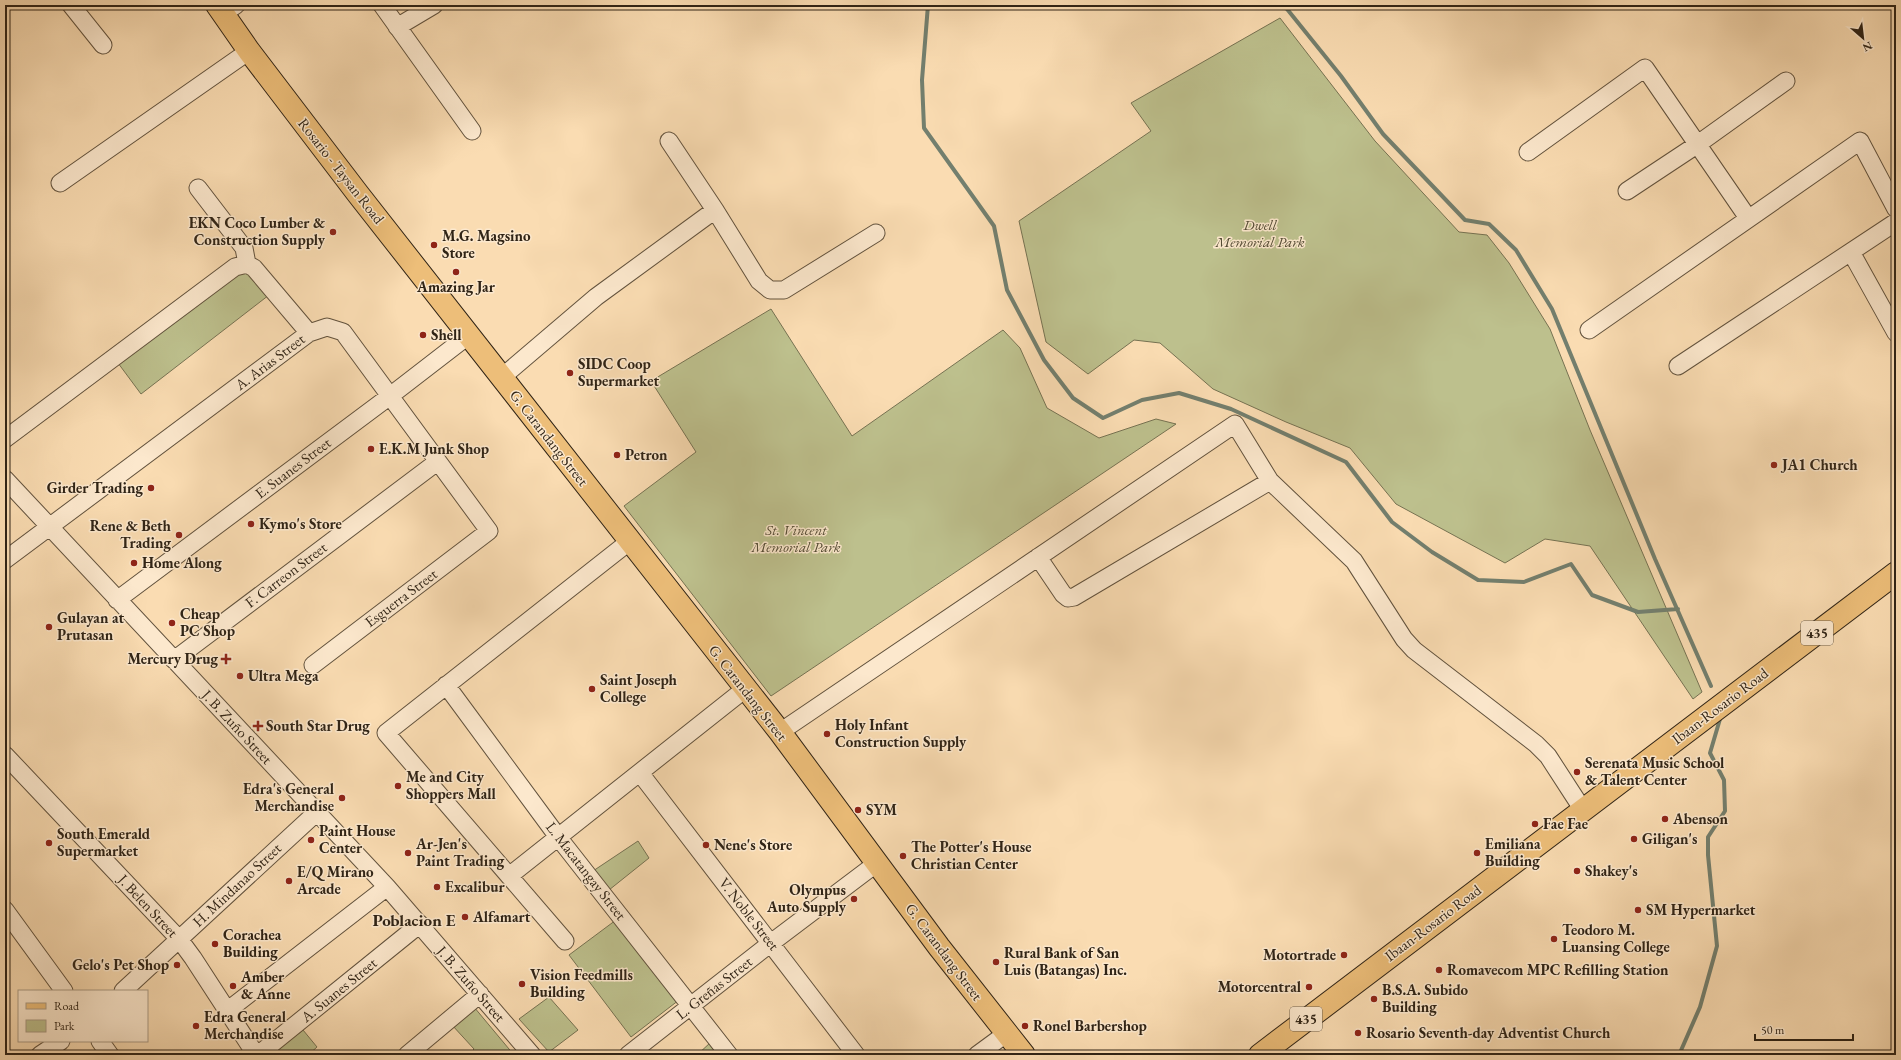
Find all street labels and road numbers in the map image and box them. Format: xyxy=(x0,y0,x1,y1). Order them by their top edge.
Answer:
street label: Rosario - Taysan Road xyxy=(294,114,389,228)
street label: A. Arias Street xyxy=(230,329,309,395)
street label: G. Carandang Street xyxy=(506,386,593,490)
street label: E. Suanes Street xyxy=(251,433,335,502)
street label: F. Carreon Street xyxy=(241,537,331,612)
street label: Esguerra Street xyxy=(361,564,441,631)
road number: 435 xyxy=(1801,621,1833,645)
street label: G. Carandang Street xyxy=(705,641,792,745)
street label: Ibaan-Rosario Road xyxy=(1668,663,1772,748)
street label: J. B. Zuño Street xyxy=(197,684,277,768)
street label: L. Macatangay Street xyxy=(542,818,631,924)
street label: H. Mindanao Street xyxy=(188,838,285,931)
street label: J. Belen Street xyxy=(113,869,183,941)
street label: V. Noble Street xyxy=(715,873,784,954)
street label: Ibaan-Rosario Road xyxy=(1381,880,1485,965)
street label: G. Carandang Street xyxy=(902,899,987,1004)
street label: J. B. Zuño Street xyxy=(432,940,510,1026)
street label: L. Greñas Street xyxy=(672,952,756,1023)
street label: A. Suanes Street xyxy=(296,953,381,1027)
road number: 435 xyxy=(1290,1007,1322,1031)

